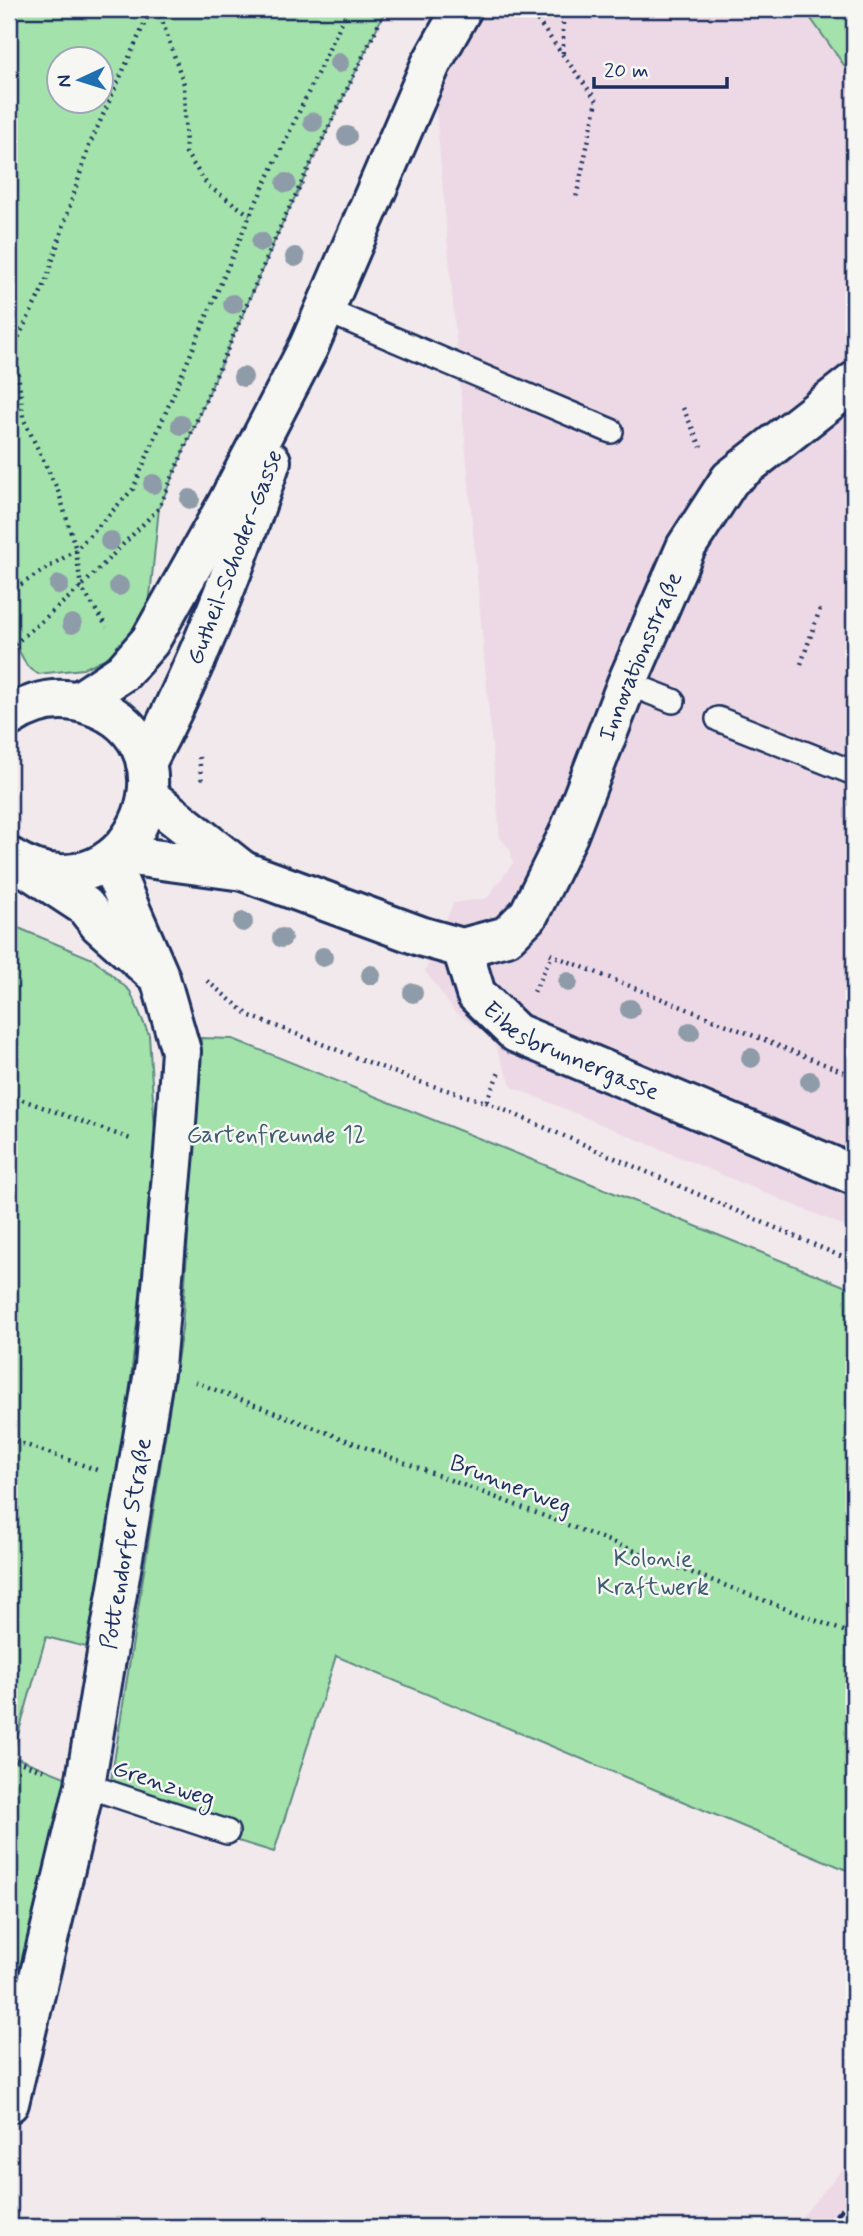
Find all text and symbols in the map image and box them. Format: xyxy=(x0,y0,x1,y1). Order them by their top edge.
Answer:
north arrow xyxy=(46,46,116,116)
scale bar xyxy=(594,46,726,90)
text: 20 m xyxy=(604,57,649,85)
text: N xyxy=(52,74,77,88)
street label: Gutheil-Schoder-Gasse xyxy=(180,446,291,670)
street label: Innovationsstraße xyxy=(592,567,691,746)
street label: Eibesbrunnergasse xyxy=(475,995,664,1109)
park label: Gartenfreunde 12 xyxy=(186,1120,366,1151)
street label: Pottendorfer Straße xyxy=(94,1435,160,1652)
street label: Brunnerweg xyxy=(445,1448,576,1523)
park label: Kolonie Kraftwerk xyxy=(597,1544,709,1603)
street label: Grenzweg xyxy=(108,1753,219,1817)

